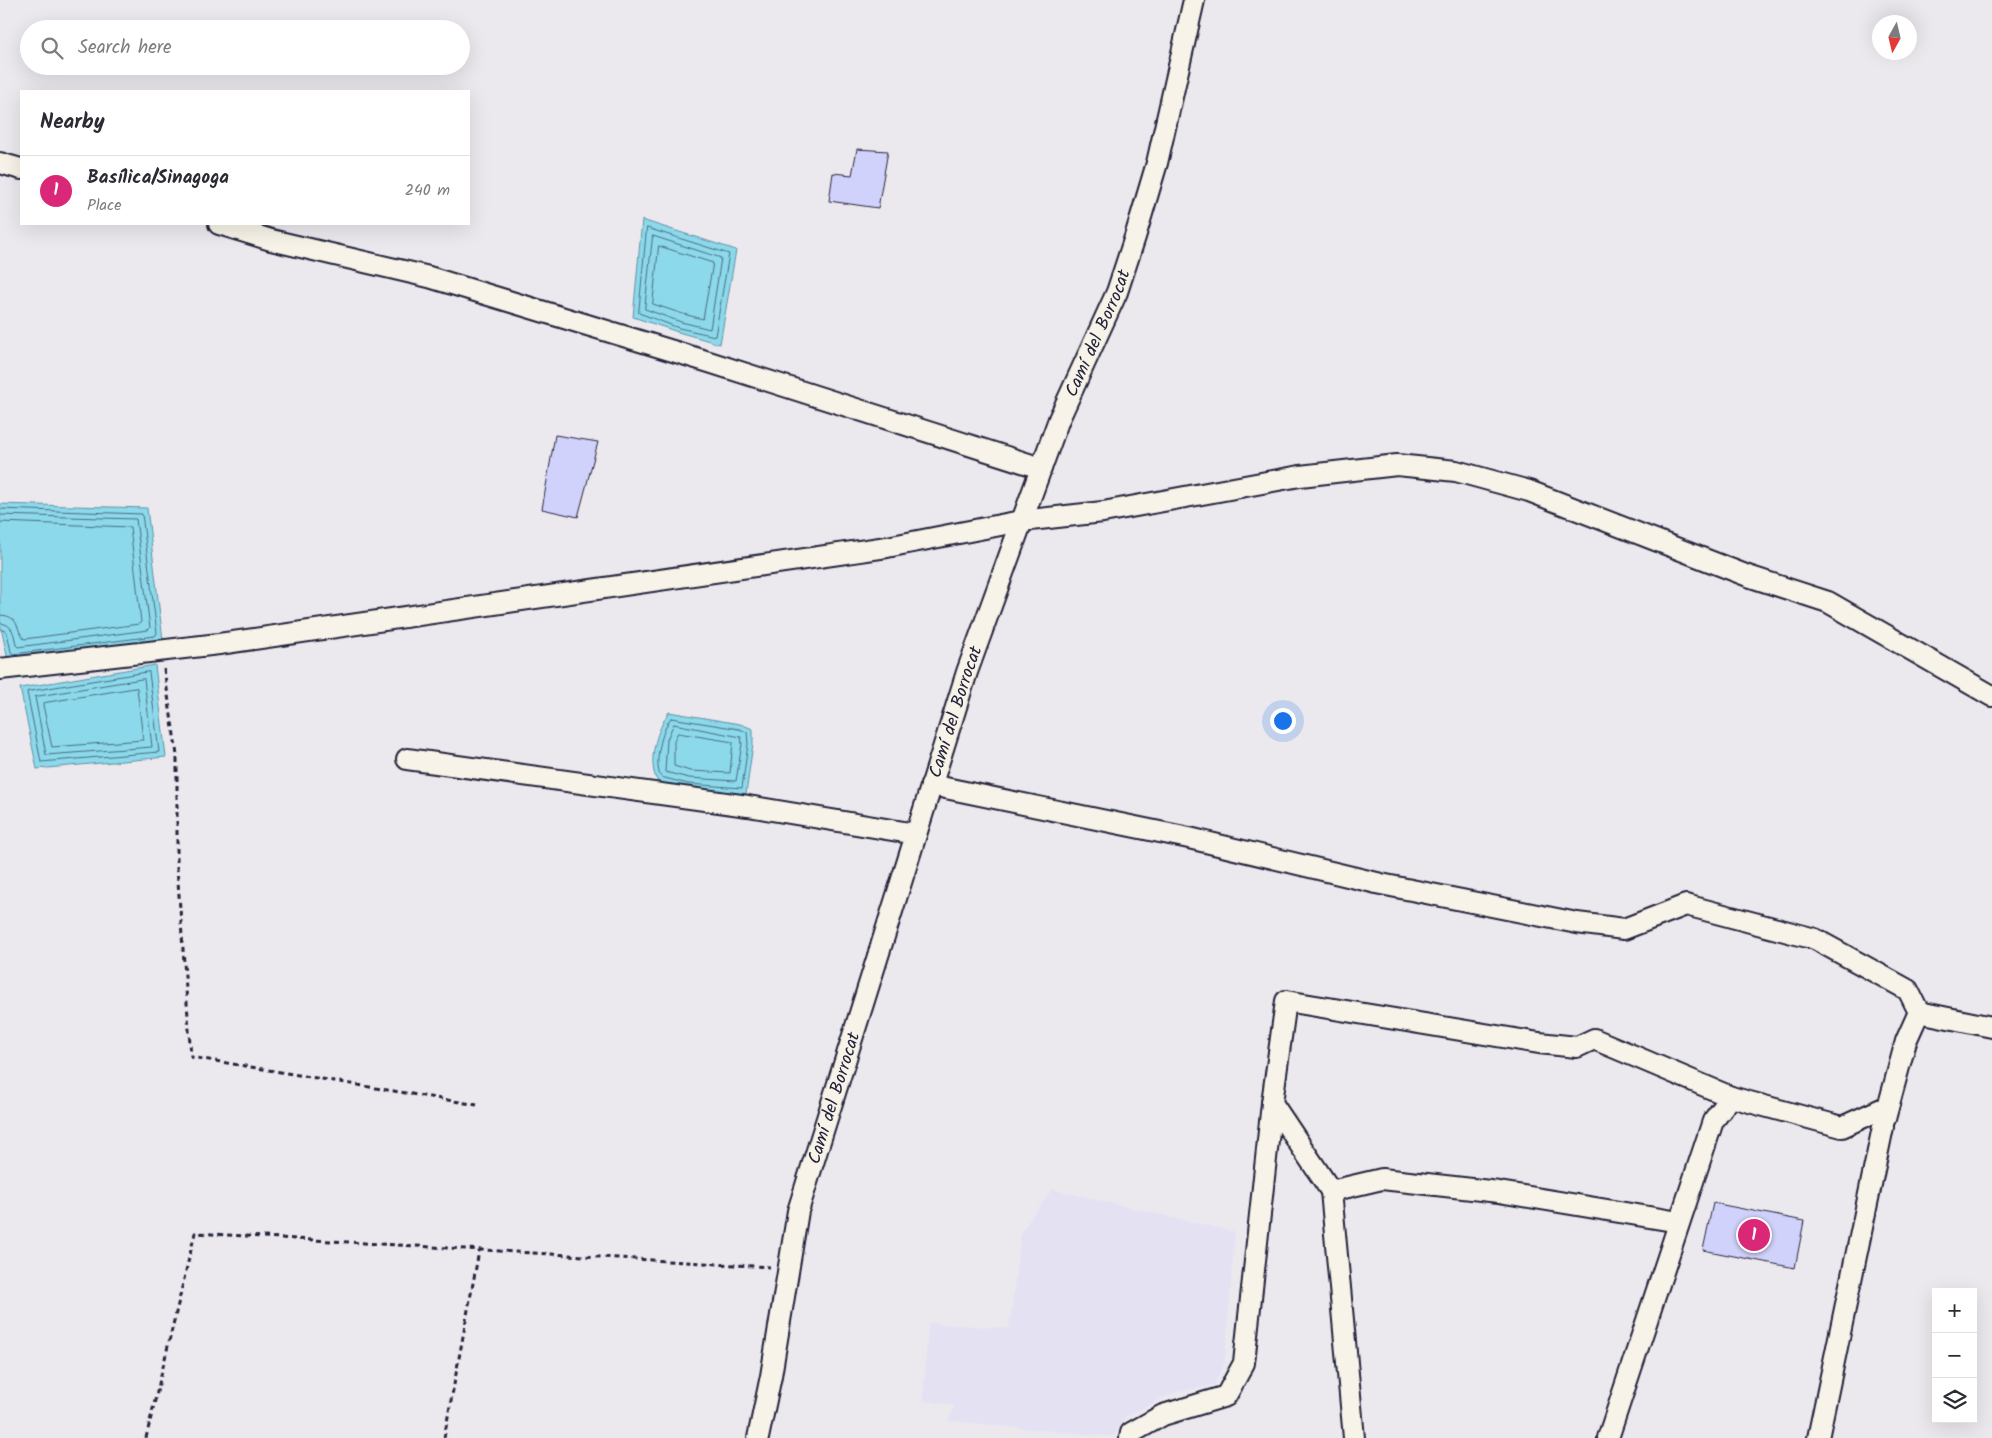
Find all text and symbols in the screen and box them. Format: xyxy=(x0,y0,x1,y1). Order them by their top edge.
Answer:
north arrow xyxy=(1872,15,1917,60)
search box xyxy=(20,20,470,75)
text: Search here xyxy=(78,33,172,63)
icon: search xyxy=(38,34,66,62)
text: Nearby xyxy=(40,106,105,139)
text: Basílica/Sinagoga xyxy=(87,163,229,193)
text: 1 xyxy=(54,178,58,203)
text: 240 m xyxy=(405,178,450,203)
text: Place xyxy=(87,193,121,218)
street label: Camí del Borrocat xyxy=(1058,265,1140,402)
street label: Camí del Borrocat xyxy=(922,641,992,782)
your location xyxy=(1270,708,1296,734)
street label: Camí del Borrocat xyxy=(801,1028,870,1168)
pin: 1 xyxy=(1738,1216,1770,1254)
map controls xyxy=(1932,1288,1977,1423)
button: + xyxy=(1932,1288,1977,1333)
button: − xyxy=(1932,1333,1977,1378)
button: layers xyxy=(1932,1378,1977,1423)

